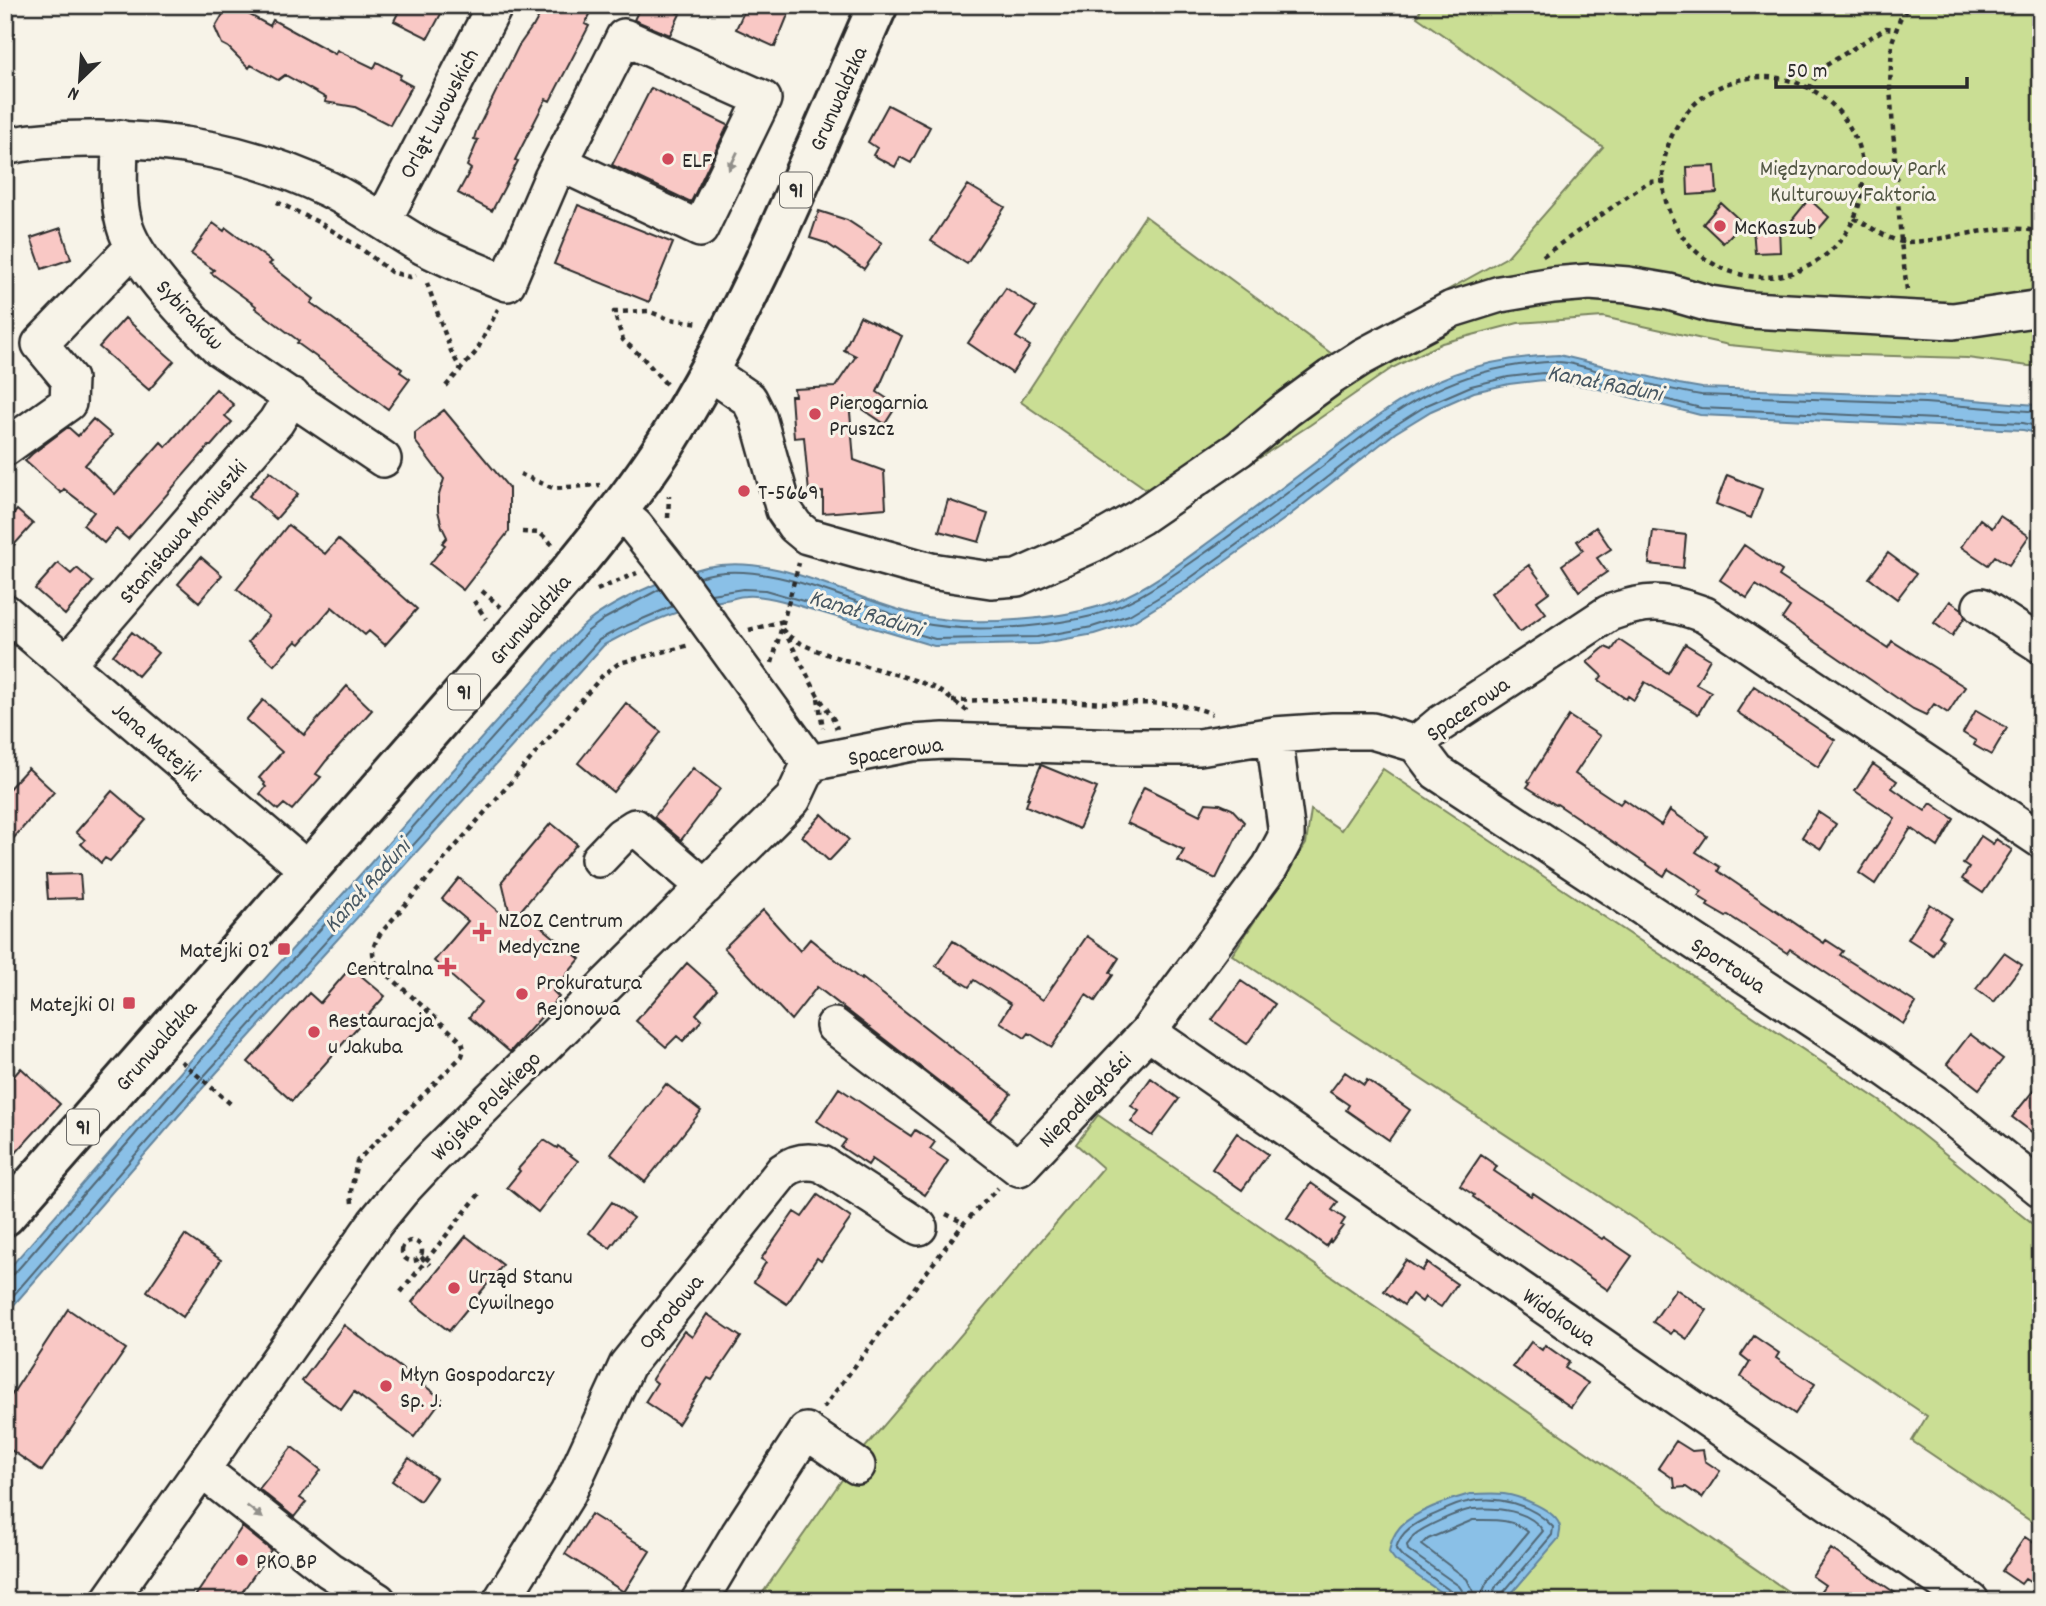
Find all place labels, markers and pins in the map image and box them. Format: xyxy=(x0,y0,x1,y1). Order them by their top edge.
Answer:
place label: ELF xyxy=(682,146,713,179)
marker: ELF xyxy=(660,151,676,167)
place label: McKaszub xyxy=(1734,213,1816,246)
marker: McKaszub xyxy=(1712,218,1728,234)
place label: Pierogarnia Pruszcz xyxy=(829,388,929,447)
marker: Pierogarnia Pruszcz xyxy=(807,406,823,422)
place label: T-5669 xyxy=(758,478,819,511)
marker: T-5669 xyxy=(736,483,752,499)
place label: NZOZ Centrum Medyczne xyxy=(498,906,623,965)
marker: NZOZ Centrum Medyczne xyxy=(472,922,492,942)
place label: Matejki 02 xyxy=(180,936,270,969)
marker: Matejki 02 xyxy=(276,941,292,957)
place label: Centralna xyxy=(346,954,434,987)
marker: Centralna xyxy=(439,959,455,975)
place label: Prokuratura Rejonowa xyxy=(536,968,643,1027)
marker: Prokuratura Rejonowa xyxy=(514,986,530,1002)
place label: Matejki 01 xyxy=(30,990,115,1023)
marker: Matejki 01 xyxy=(121,995,137,1011)
place label: Restauracja u Jakuba xyxy=(328,1006,435,1065)
marker: Restauracja u Jakuba xyxy=(306,1024,322,1040)
place label: Urząd Stanu Cywilnego xyxy=(468,1262,573,1321)
marker: Urząd Stanu Cywilnego xyxy=(446,1280,462,1296)
place label: Młyn Gospodarczy Sp. J. xyxy=(400,1360,555,1419)
marker: Młyn Gospodarczy Sp. J. xyxy=(378,1378,394,1394)
place label: PKO BP xyxy=(256,1547,317,1580)
marker: PKO BP xyxy=(234,1552,250,1568)

